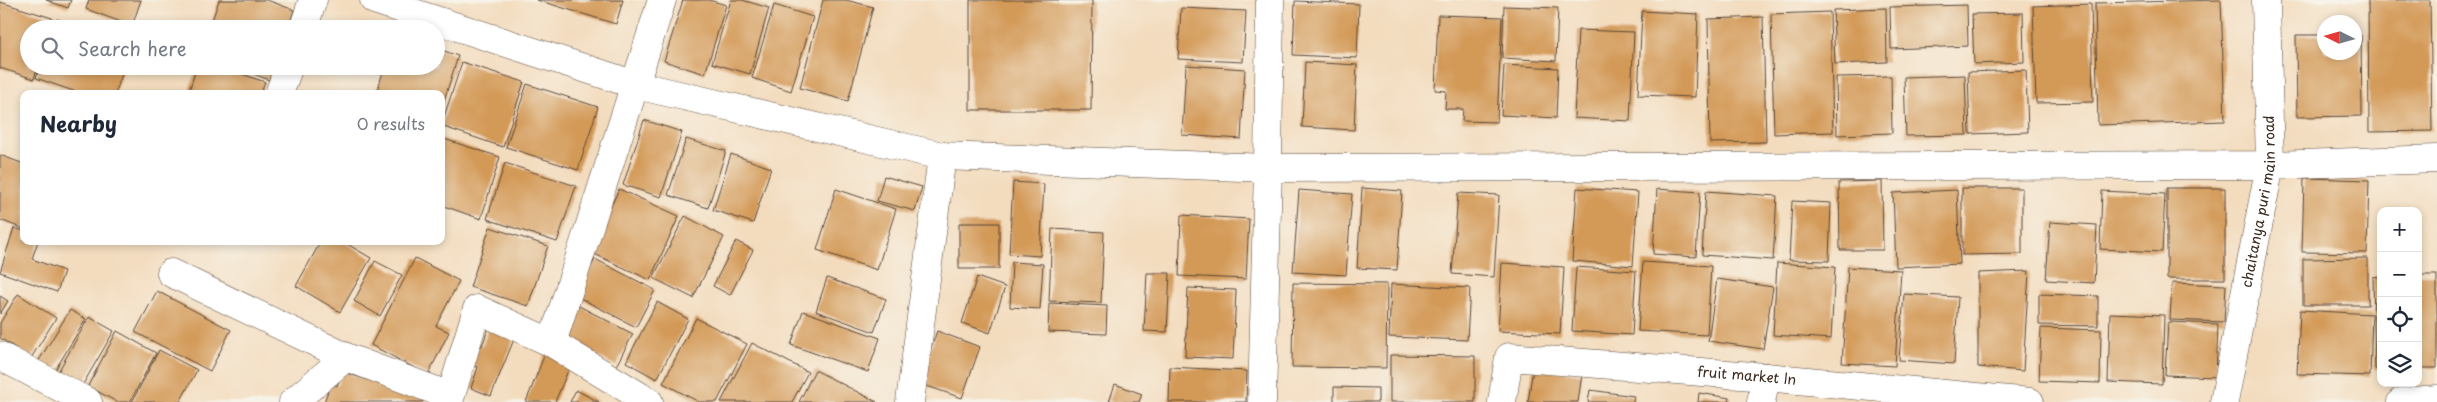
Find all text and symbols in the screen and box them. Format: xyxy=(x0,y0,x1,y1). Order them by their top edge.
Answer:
north arrow xyxy=(2317,15,2362,60)
search box xyxy=(20,20,445,75)
icon: search xyxy=(38,34,66,62)
text: Search here xyxy=(78,34,187,62)
text: Nearby xyxy=(40,107,117,139)
text: 0 results xyxy=(357,111,425,135)
street label: chaitanya puri main road xyxy=(2235,115,2280,289)
map controls xyxy=(2377,207,2422,387)
button: + xyxy=(2377,207,2422,252)
button: − xyxy=(2377,252,2422,297)
button: locate xyxy=(2377,297,2422,342)
button: layers xyxy=(2377,342,2422,387)
street label: fruit market ln xyxy=(1697,361,1797,390)

